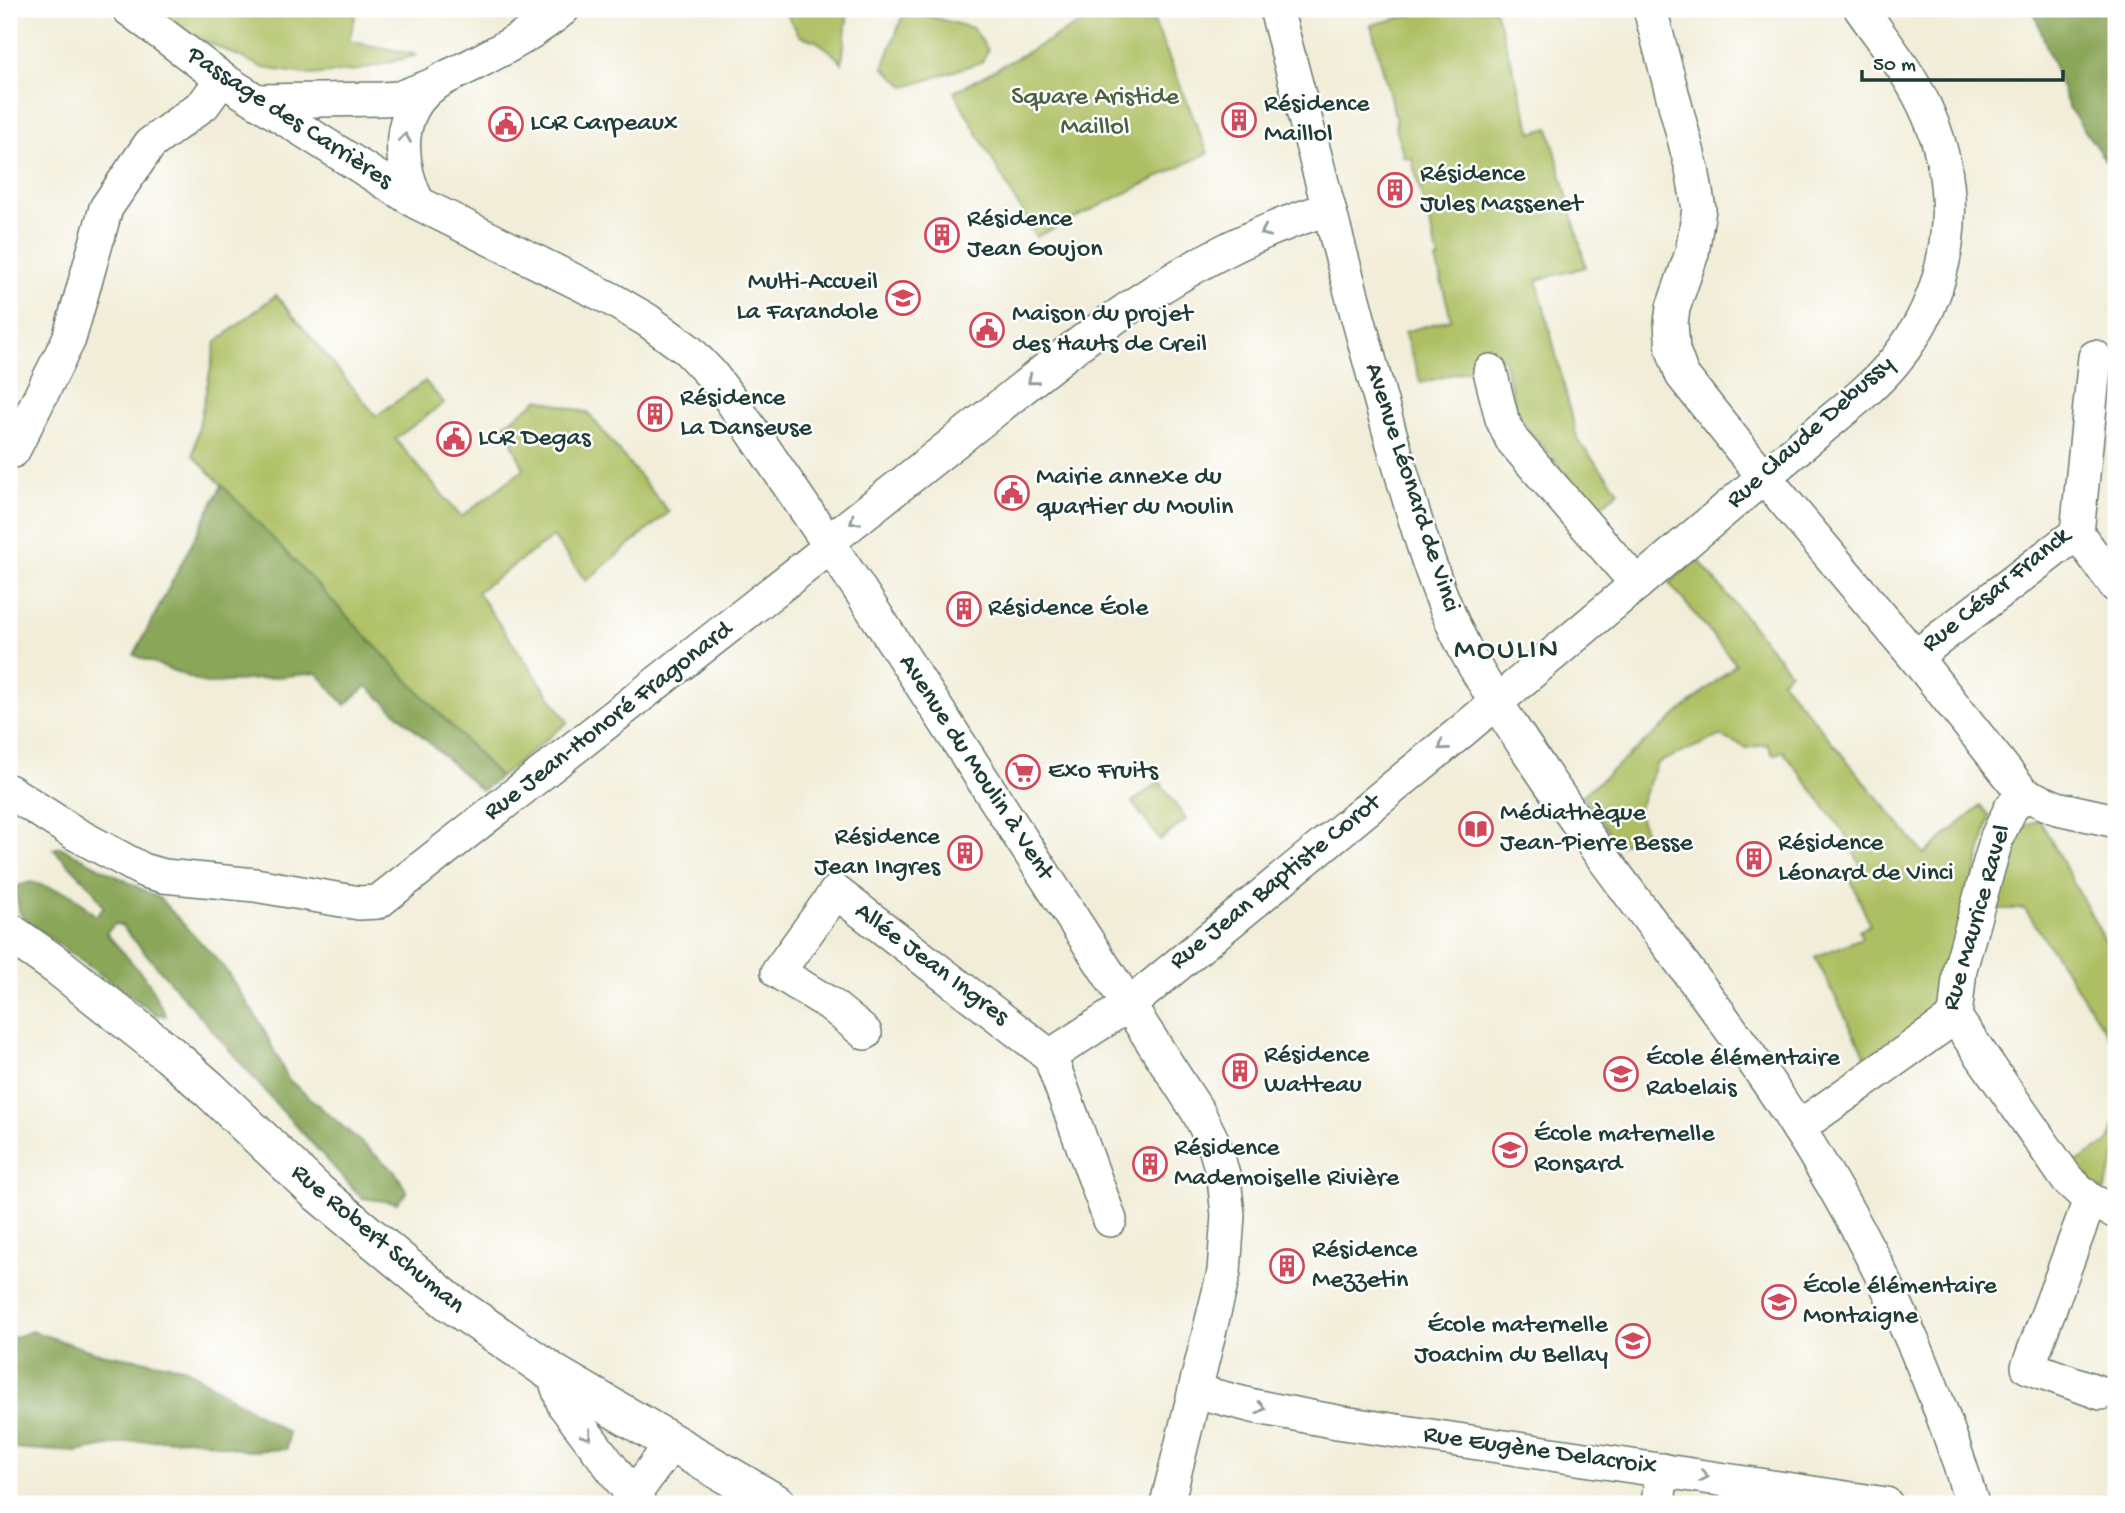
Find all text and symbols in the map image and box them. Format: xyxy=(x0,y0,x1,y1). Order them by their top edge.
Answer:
scale bar xyxy=(1862,38,2064,82)
street label: Passage des Carrières xyxy=(179,40,399,198)
text: 50 m xyxy=(1873,54,1916,79)
park label: Square Aristide Maillol xyxy=(1011,83,1179,144)
place label: Résidence Maillol xyxy=(1264,90,1370,151)
building icon: Résidence Maillol xyxy=(1220,101,1258,139)
public building icon: LCR Carpeaux xyxy=(487,105,525,143)
place label: LCR Carpeaux xyxy=(530,109,678,140)
one-way arrow xyxy=(397,132,412,143)
place label: Résidence Jules Massenet xyxy=(1420,160,1585,221)
building icon: Résidence Jules Massenet xyxy=(1376,171,1414,209)
place label: Résidence Jean Goujon xyxy=(967,205,1103,266)
building icon: Résidence Jean Goujon xyxy=(923,216,961,254)
one-way arrow xyxy=(1260,224,1272,238)
place label: Multi-Accueil La Farandole xyxy=(736,268,879,329)
school or university icon: Multi-Accueil La Farandole xyxy=(884,279,922,317)
place label: Maison du projet des Hauts de Creil xyxy=(1012,300,1207,361)
public building icon: Maison du projet des Hauts de Creil xyxy=(968,311,1006,349)
street label: Rue Claude Debussy xyxy=(1721,349,1901,516)
street label: Avenue Léonard de Vinci xyxy=(1356,360,1466,616)
one-way arrow xyxy=(1028,372,1041,384)
place label: Résidence La Danseuse xyxy=(680,384,813,445)
building icon: Résidence La Danseuse xyxy=(636,395,674,433)
public building icon: LCR Degas xyxy=(435,420,473,458)
place label: LCR Degas xyxy=(478,424,592,455)
place label: Mairie annexe du quartier du Moulin xyxy=(1036,463,1234,524)
public building icon: Mairie annexe du quartier du Moulin xyxy=(993,474,1031,512)
one-way arrow xyxy=(850,513,862,526)
street label: Rue César Franck xyxy=(1917,520,2079,660)
building icon: Résidence Éole xyxy=(945,590,983,628)
place label: Résidence Éole xyxy=(988,594,1149,625)
street label: Rue Jean-Honoré Fragonard xyxy=(479,614,741,829)
district label: MOULIN xyxy=(1454,634,1560,669)
street label: Avenue du Moulin à Vent xyxy=(890,649,1061,889)
one-way arrow xyxy=(1439,738,1452,750)
supermarket icon: Exo Fruits xyxy=(1004,753,1042,791)
place label: Exo Fruits xyxy=(1048,757,1159,788)
street label: Rue Jean Baptiste Corot xyxy=(1164,787,1390,978)
place label: Médiathèque Jean-Pierre Besse xyxy=(1500,799,1693,860)
library icon: Médiathèque Jean-Pierre Besse xyxy=(1457,810,1495,848)
street label: Rue Maurice Ravel xyxy=(1937,821,2019,1015)
place label: Résidence Jean Ingres xyxy=(814,823,941,884)
place label: Résidence Léonard de Vinci xyxy=(1778,829,1954,890)
building icon: Résidence Jean Ingres xyxy=(946,834,984,872)
building icon: Résidence Léonard de Vinci xyxy=(1735,840,1773,878)
street label: Allée Jean Ingres xyxy=(848,897,1016,1034)
place label: Résidence Watteau xyxy=(1264,1041,1370,1102)
place label: École élémentaire Rabelais xyxy=(1646,1044,1841,1105)
building icon: Résidence Watteau xyxy=(1221,1052,1259,1090)
school or university icon: École élémentaire Rabelais xyxy=(1602,1055,1640,1093)
place label: École maternelle Ronsard xyxy=(1534,1120,1715,1181)
school or university icon: École maternelle Ronsard xyxy=(1491,1131,1529,1169)
place label: Résidence Mademoiselle Rivière xyxy=(1174,1134,1400,1195)
building icon: Résidence Mademoiselle Rivière xyxy=(1131,1145,1169,1183)
street label: Rue Robert Schuman xyxy=(284,1158,471,1322)
place label: Résidence Mezzetin xyxy=(1312,1236,1418,1297)
building icon: Résidence Mezzetin xyxy=(1268,1247,1306,1285)
place label: École élémentaire Montaigne xyxy=(1803,1272,1998,1333)
school or university icon: École élémentaire Montaigne xyxy=(1760,1283,1798,1321)
place label: École maternelle Joachim du Bellay xyxy=(1414,1311,1609,1372)
school or university icon: École maternelle Joachim du Bellay xyxy=(1614,1322,1652,1360)
one-way arrow xyxy=(1255,1399,1267,1414)
street label: Rue Eugène Delacroix xyxy=(1421,1420,1659,1484)
one-way arrow xyxy=(578,1427,591,1439)
one-way arrow xyxy=(1698,1468,1709,1483)

